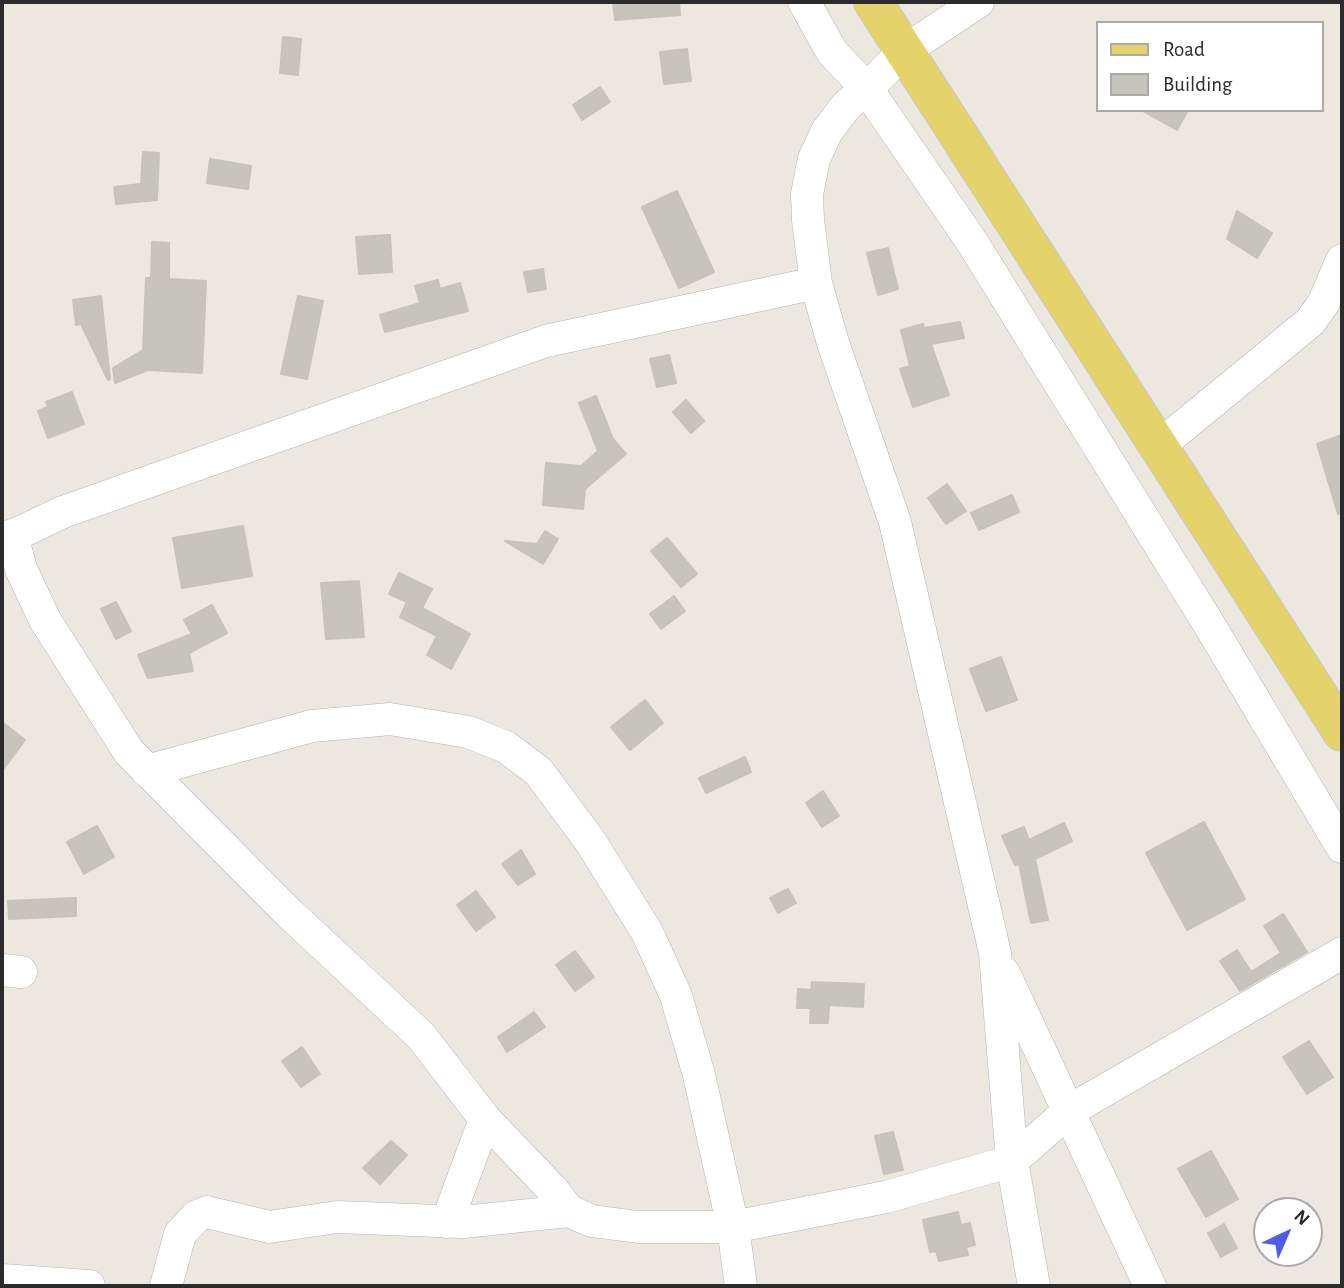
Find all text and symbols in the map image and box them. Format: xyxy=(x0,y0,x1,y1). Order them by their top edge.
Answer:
legend xyxy=(1096,21,1323,112)
text: Road xyxy=(1163,39,1205,60)
text: Building xyxy=(1163,74,1232,95)
north arrow xyxy=(1253,1197,1323,1267)
text: N xyxy=(1290,1207,1313,1229)

